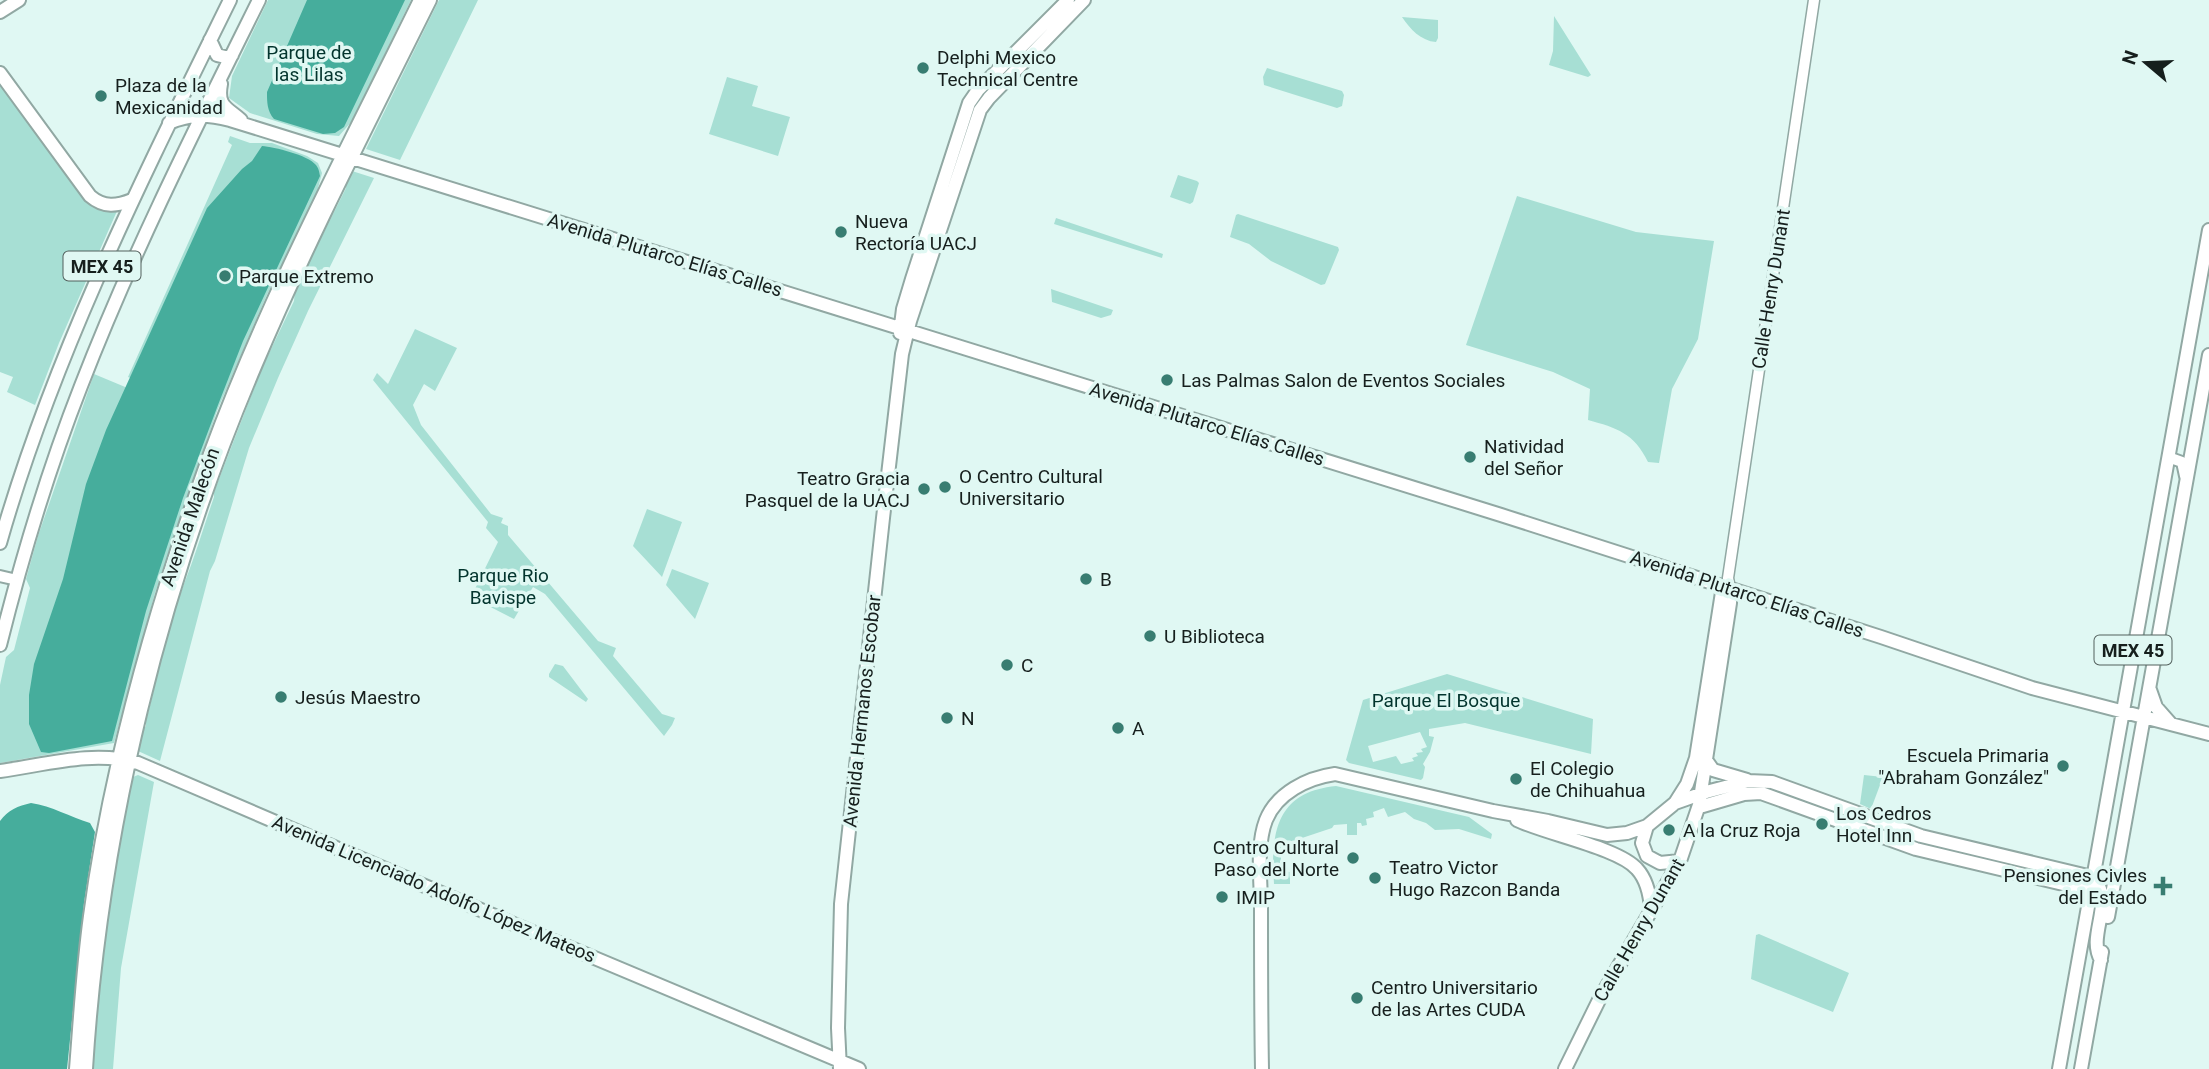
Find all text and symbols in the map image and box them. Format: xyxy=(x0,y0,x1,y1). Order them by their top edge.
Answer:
north arrow xyxy=(2111,28,2181,98)
park label: Parque de las Lilas xyxy=(266,41,352,86)
place label: Delphi Mexico Technical Centre xyxy=(937,46,1078,91)
text: N xyxy=(2117,48,2143,68)
marker: Delphi Mexico Technical Centre xyxy=(915,60,931,76)
place label: Plaza de la Mexicanidad xyxy=(115,74,223,119)
marker: Plaza de la Mexicanidad xyxy=(93,88,109,104)
street label: Calle Henry Dunant xyxy=(1747,207,1795,371)
street label: Avenida Plutarco Elías Calles xyxy=(545,208,785,302)
place label: Nueva Rectoría UACJ xyxy=(855,210,977,255)
marker: Nueva Rectoría UACJ xyxy=(833,224,849,240)
road number: MEX 45 xyxy=(64,252,140,280)
place label: Parque Extremo xyxy=(239,265,374,288)
marker: Parque Extremo xyxy=(217,268,233,284)
place label: Las Palmas Salon de Eventos Sociales xyxy=(1181,369,1505,392)
marker: Las Palmas Salon de Eventos Sociales xyxy=(1159,372,1175,388)
street label: Avenida Plutarco Elías Calles xyxy=(1087,377,1327,471)
place label: Natividad del Señor xyxy=(1484,435,1564,480)
street label: Avenida Malecón xyxy=(156,445,224,589)
marker: Natividad del Señor xyxy=(1462,449,1478,465)
place label: O Centro Cultural Universitario xyxy=(959,465,1103,510)
place label: Teatro Gracia Pasquel de la UACJ xyxy=(745,467,910,512)
marker: O Centro Cultural Universitario xyxy=(937,479,953,495)
marker: Teatro Gracia Pasquel de la UACJ xyxy=(916,481,932,497)
street label: Avenida Plutarco Elías Calles xyxy=(1627,545,1867,643)
park label: Parque Rio Bavispe xyxy=(457,564,549,609)
place label: B xyxy=(1100,568,1112,591)
marker: B xyxy=(1078,571,1094,587)
street label: Avenida Hermanos Escobar xyxy=(838,593,886,828)
place label: U Biblioteca xyxy=(1164,625,1265,648)
marker: U Biblioteca xyxy=(1142,628,1158,644)
road number: MEX 45 xyxy=(2094,636,2172,664)
place label: C xyxy=(1021,654,1033,677)
marker: C xyxy=(999,657,1015,673)
place label: Jesús Maestro xyxy=(295,686,420,709)
marker: Jesús Maestro xyxy=(273,689,289,705)
park label: Parque El Bosque xyxy=(1372,689,1520,712)
place label: N xyxy=(961,707,975,730)
marker: N xyxy=(939,710,955,726)
place label: A xyxy=(1132,717,1145,740)
marker: A xyxy=(1110,720,1126,736)
place label: Escuela Primaria "Abraham González" xyxy=(1878,744,2049,789)
place label: El Colegio de Chihuahua xyxy=(1530,757,1646,802)
marker: Escuela Primaria "Abraham González" xyxy=(2055,758,2071,774)
marker: El Colegio de Chihuahua xyxy=(1508,771,1524,787)
place label: Los Cedros Hotel Inn xyxy=(1836,802,1932,847)
street label: Avenida Licenciado Adolfo López Mateos xyxy=(269,810,599,968)
marker: Los Cedros Hotel Inn xyxy=(1814,816,1830,832)
place label: A la Cruz Roja xyxy=(1683,819,1801,842)
marker: A la Cruz Roja xyxy=(1661,822,1677,838)
place label: Centro Cultural Paso del Norte xyxy=(1213,836,1339,881)
marker: Centro Cultural Paso del Norte xyxy=(1345,850,1361,866)
street label: Calle Henry Dunant xyxy=(1589,854,1689,1006)
place label: Teatro Victor Hugo Razcon Banda xyxy=(1389,856,1560,901)
place label: Pensiones Civles del Estado xyxy=(2004,864,2147,909)
marker: Teatro Victor Hugo Razcon Banda xyxy=(1367,870,1383,886)
marker: Pensiones Civles del Estado xyxy=(2153,876,2173,896)
place label: IMIP xyxy=(1236,886,1275,909)
marker: IMIP xyxy=(1214,889,1230,905)
place label: Centro Universitario de las Artes CUDA xyxy=(1371,976,1538,1021)
marker: Centro Universitario de las Artes CUDA xyxy=(1349,990,1365,1006)

